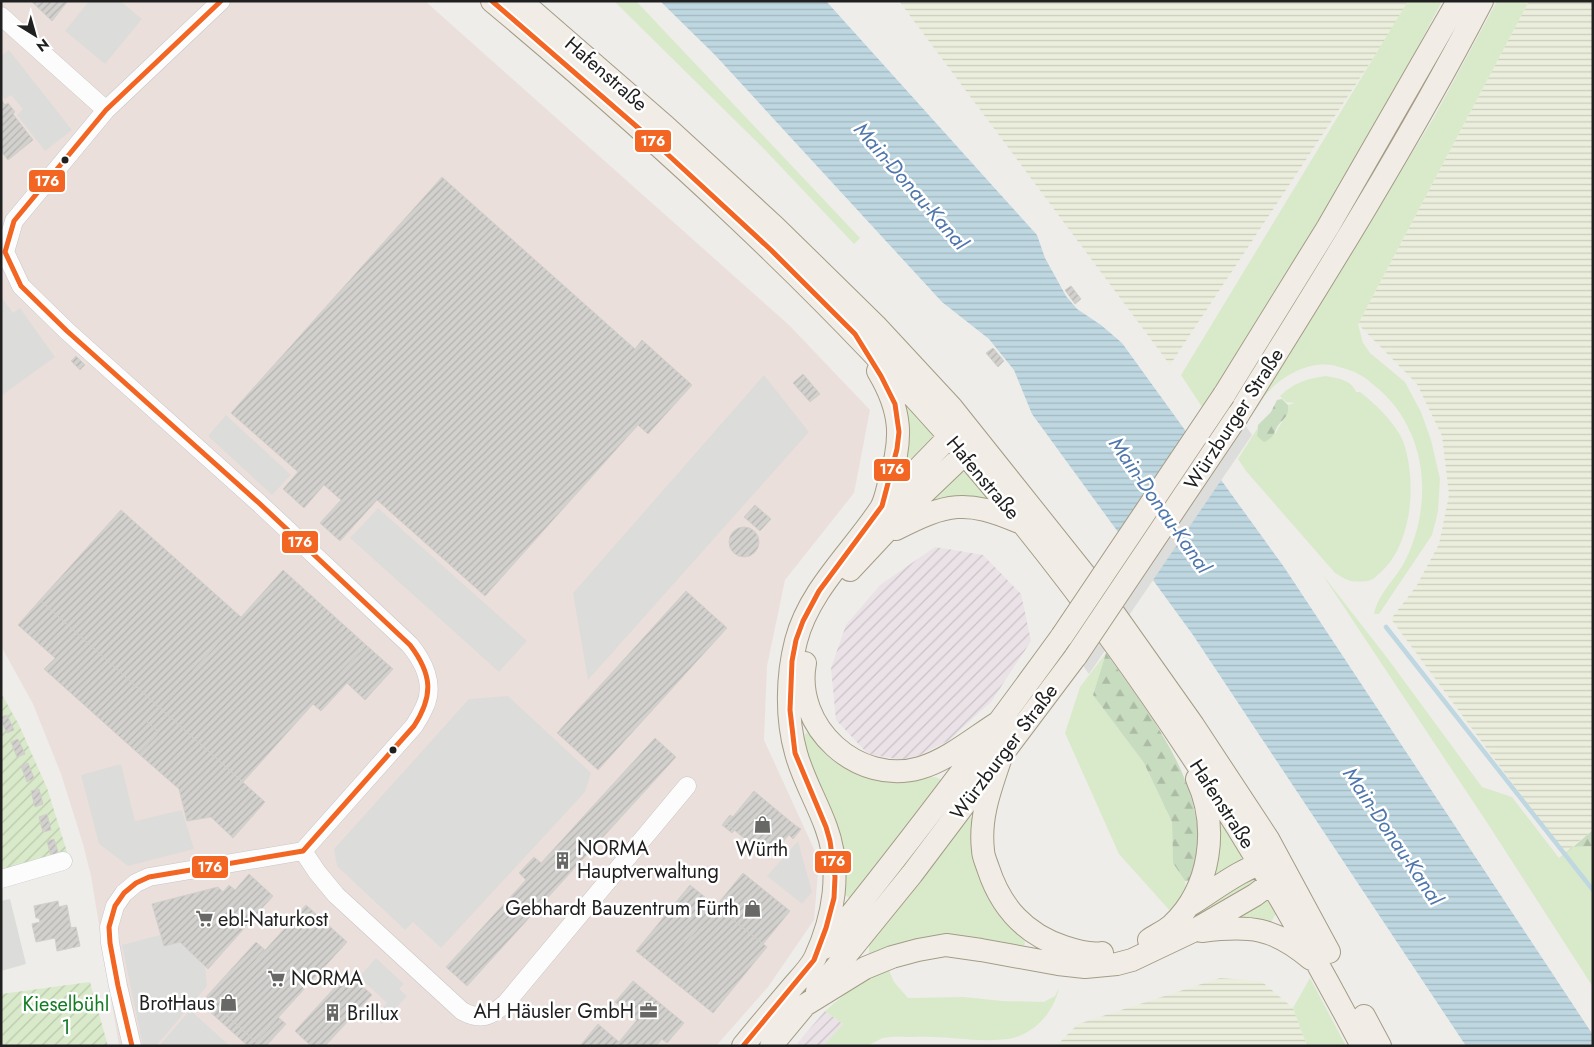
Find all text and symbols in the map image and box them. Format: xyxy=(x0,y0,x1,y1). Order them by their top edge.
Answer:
north arrow xyxy=(10,10,60,60)
street label: Hafenstraße xyxy=(558,30,654,118)
text: N xyxy=(32,34,53,57)
water label: Main-Donau-Kanal xyxy=(847,115,976,257)
line badge: 176 xyxy=(634,129,672,153)
text: 176 xyxy=(641,131,665,151)
unlabelled marker xyxy=(60,155,70,165)
line badge: 176 xyxy=(28,169,66,193)
text: 176 xyxy=(35,171,59,191)
street label: Würzburger Straße xyxy=(1177,342,1291,496)
street label: Hafenstraße xyxy=(939,430,1027,526)
water label: Main-Donau-Kanal xyxy=(1102,431,1219,581)
line badge: 176 xyxy=(873,458,911,482)
text: 176 xyxy=(880,459,904,479)
line badge: 176 xyxy=(281,530,319,554)
text: 176 xyxy=(288,532,312,552)
street label: Würzburger Straße xyxy=(943,678,1065,826)
unlabelled marker xyxy=(388,745,398,755)
street label: Hafenstraße xyxy=(1182,754,1262,854)
water label: Main-Donau-Kanal xyxy=(1336,761,1451,912)
shop icon: Würth xyxy=(752,815,772,835)
place label: NORMA Hauptverwaltung xyxy=(577,834,719,886)
place label: Würth xyxy=(736,835,788,864)
building icon: NORMA Hauptverwaltung xyxy=(553,850,573,870)
line badge: 176 xyxy=(814,850,852,874)
text: 176 xyxy=(821,851,845,871)
line badge: 176 xyxy=(191,855,229,879)
text: 176 xyxy=(198,857,222,877)
place label: Gebhardt Bauzentrum Fürth xyxy=(505,894,739,923)
shop icon: Gebhardt Bauzentrum Fürth xyxy=(743,898,763,918)
place label: ebl-Naturkost xyxy=(218,905,328,934)
supermarket icon: ebl-Naturkost xyxy=(194,909,214,929)
place label: NORMA xyxy=(291,964,364,993)
supermarket icon: NORMA xyxy=(267,968,287,988)
place label: BrotHaus xyxy=(139,989,215,1018)
park label: Kieselbühl 1 xyxy=(23,990,109,1042)
shop icon: BrotHaus xyxy=(219,993,239,1013)
place label: AH Häusler GmbH xyxy=(473,997,634,1026)
place label: Brillux xyxy=(347,999,399,1028)
office icon: AH Häusler GmbH xyxy=(638,1001,658,1021)
building icon: Brillux xyxy=(323,1003,343,1023)

